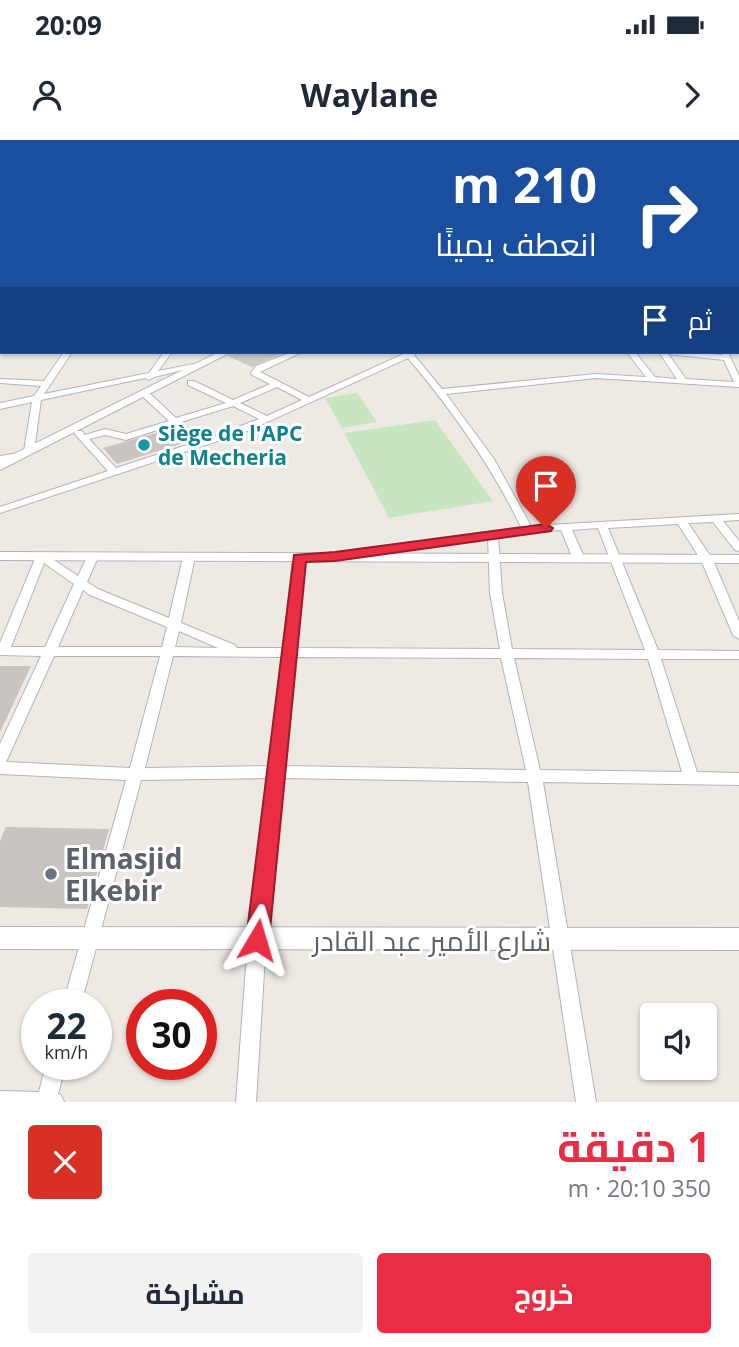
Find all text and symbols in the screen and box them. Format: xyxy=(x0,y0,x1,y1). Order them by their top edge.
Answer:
text: 20:09 xyxy=(35,7,102,43)
text: Waylane xyxy=(301,73,438,116)
icon: person xyxy=(28,76,66,114)
icon: forward xyxy=(673,76,711,114)
text: 210 m xyxy=(452,151,597,217)
icon: right xyxy=(621,168,712,259)
text: انعطف يمينًا xyxy=(435,222,597,265)
icon: arrive xyxy=(636,301,674,339)
text: ثم xyxy=(688,302,712,338)
place label: Siège de l'APC de Mecheria xyxy=(158,419,302,471)
marker: Siège de l'APC de Mecheria xyxy=(136,437,152,453)
pin xyxy=(516,456,576,528)
icon: arrive xyxy=(527,467,565,505)
place label: Elmasjid Elkebir xyxy=(65,839,182,909)
marker: Elmasjid Elkebir xyxy=(43,866,59,882)
position arrow xyxy=(220,903,294,977)
street label: شارع الأمير عبد القادر xyxy=(311,921,551,960)
speed limit sign: 30 xyxy=(126,989,217,1080)
text: 22 xyxy=(46,1002,87,1049)
map controls xyxy=(640,1003,717,1080)
button: sound xyxy=(640,1003,717,1080)
text: km/h xyxy=(45,1040,88,1064)
text: 1 دقيقة xyxy=(557,1117,711,1174)
button: close xyxy=(28,1125,102,1199)
text: 350 m · 20:10 xyxy=(568,1172,711,1204)
button: مشاركة xyxy=(28,1253,363,1333)
button: خروج xyxy=(377,1253,711,1333)

